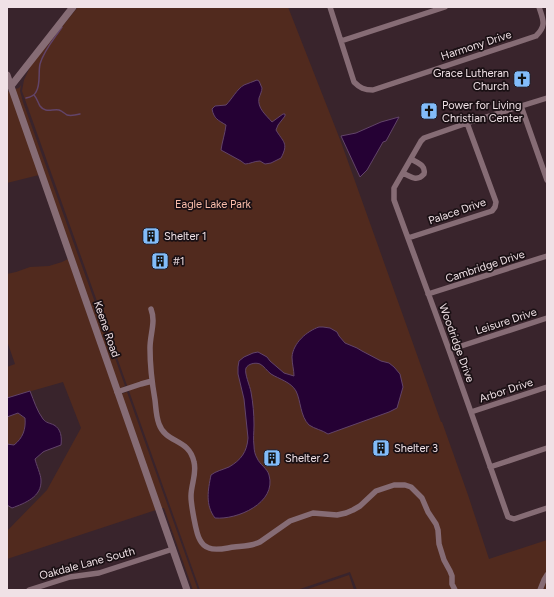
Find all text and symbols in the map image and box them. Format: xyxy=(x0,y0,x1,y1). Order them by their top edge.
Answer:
street label: Harmony Drive xyxy=(439,28,513,63)
place label: Grace Lutheran Church xyxy=(433,67,509,93)
church icon: Grace Lutheran Church xyxy=(512,69,532,89)
place label: Power for Living Christian Center xyxy=(442,99,523,125)
church icon: Power for Living Christian Center xyxy=(419,101,439,121)
street label: Palace Drive xyxy=(427,196,488,227)
park label: Eagle Lake Park xyxy=(175,198,252,211)
building icon: Shelter 1 xyxy=(141,226,161,246)
place label: Shelter 1 xyxy=(164,230,206,243)
street label: Cambridge Drive xyxy=(444,248,526,285)
building icon: #1 xyxy=(150,251,170,271)
place label: #1 xyxy=(173,255,184,268)
street label: Keene Road xyxy=(91,299,122,359)
street label: Woodridge Drive xyxy=(436,302,477,384)
street label: Leisure Drive xyxy=(474,305,538,337)
street label: Arbor Drive xyxy=(478,376,535,405)
building icon: Shelter 3 xyxy=(371,438,391,458)
place label: Shelter 3 xyxy=(394,442,438,455)
building icon: Shelter 2 xyxy=(262,448,282,468)
place label: Shelter 2 xyxy=(285,452,329,465)
street label: Oakdale Lane South xyxy=(38,544,136,582)

